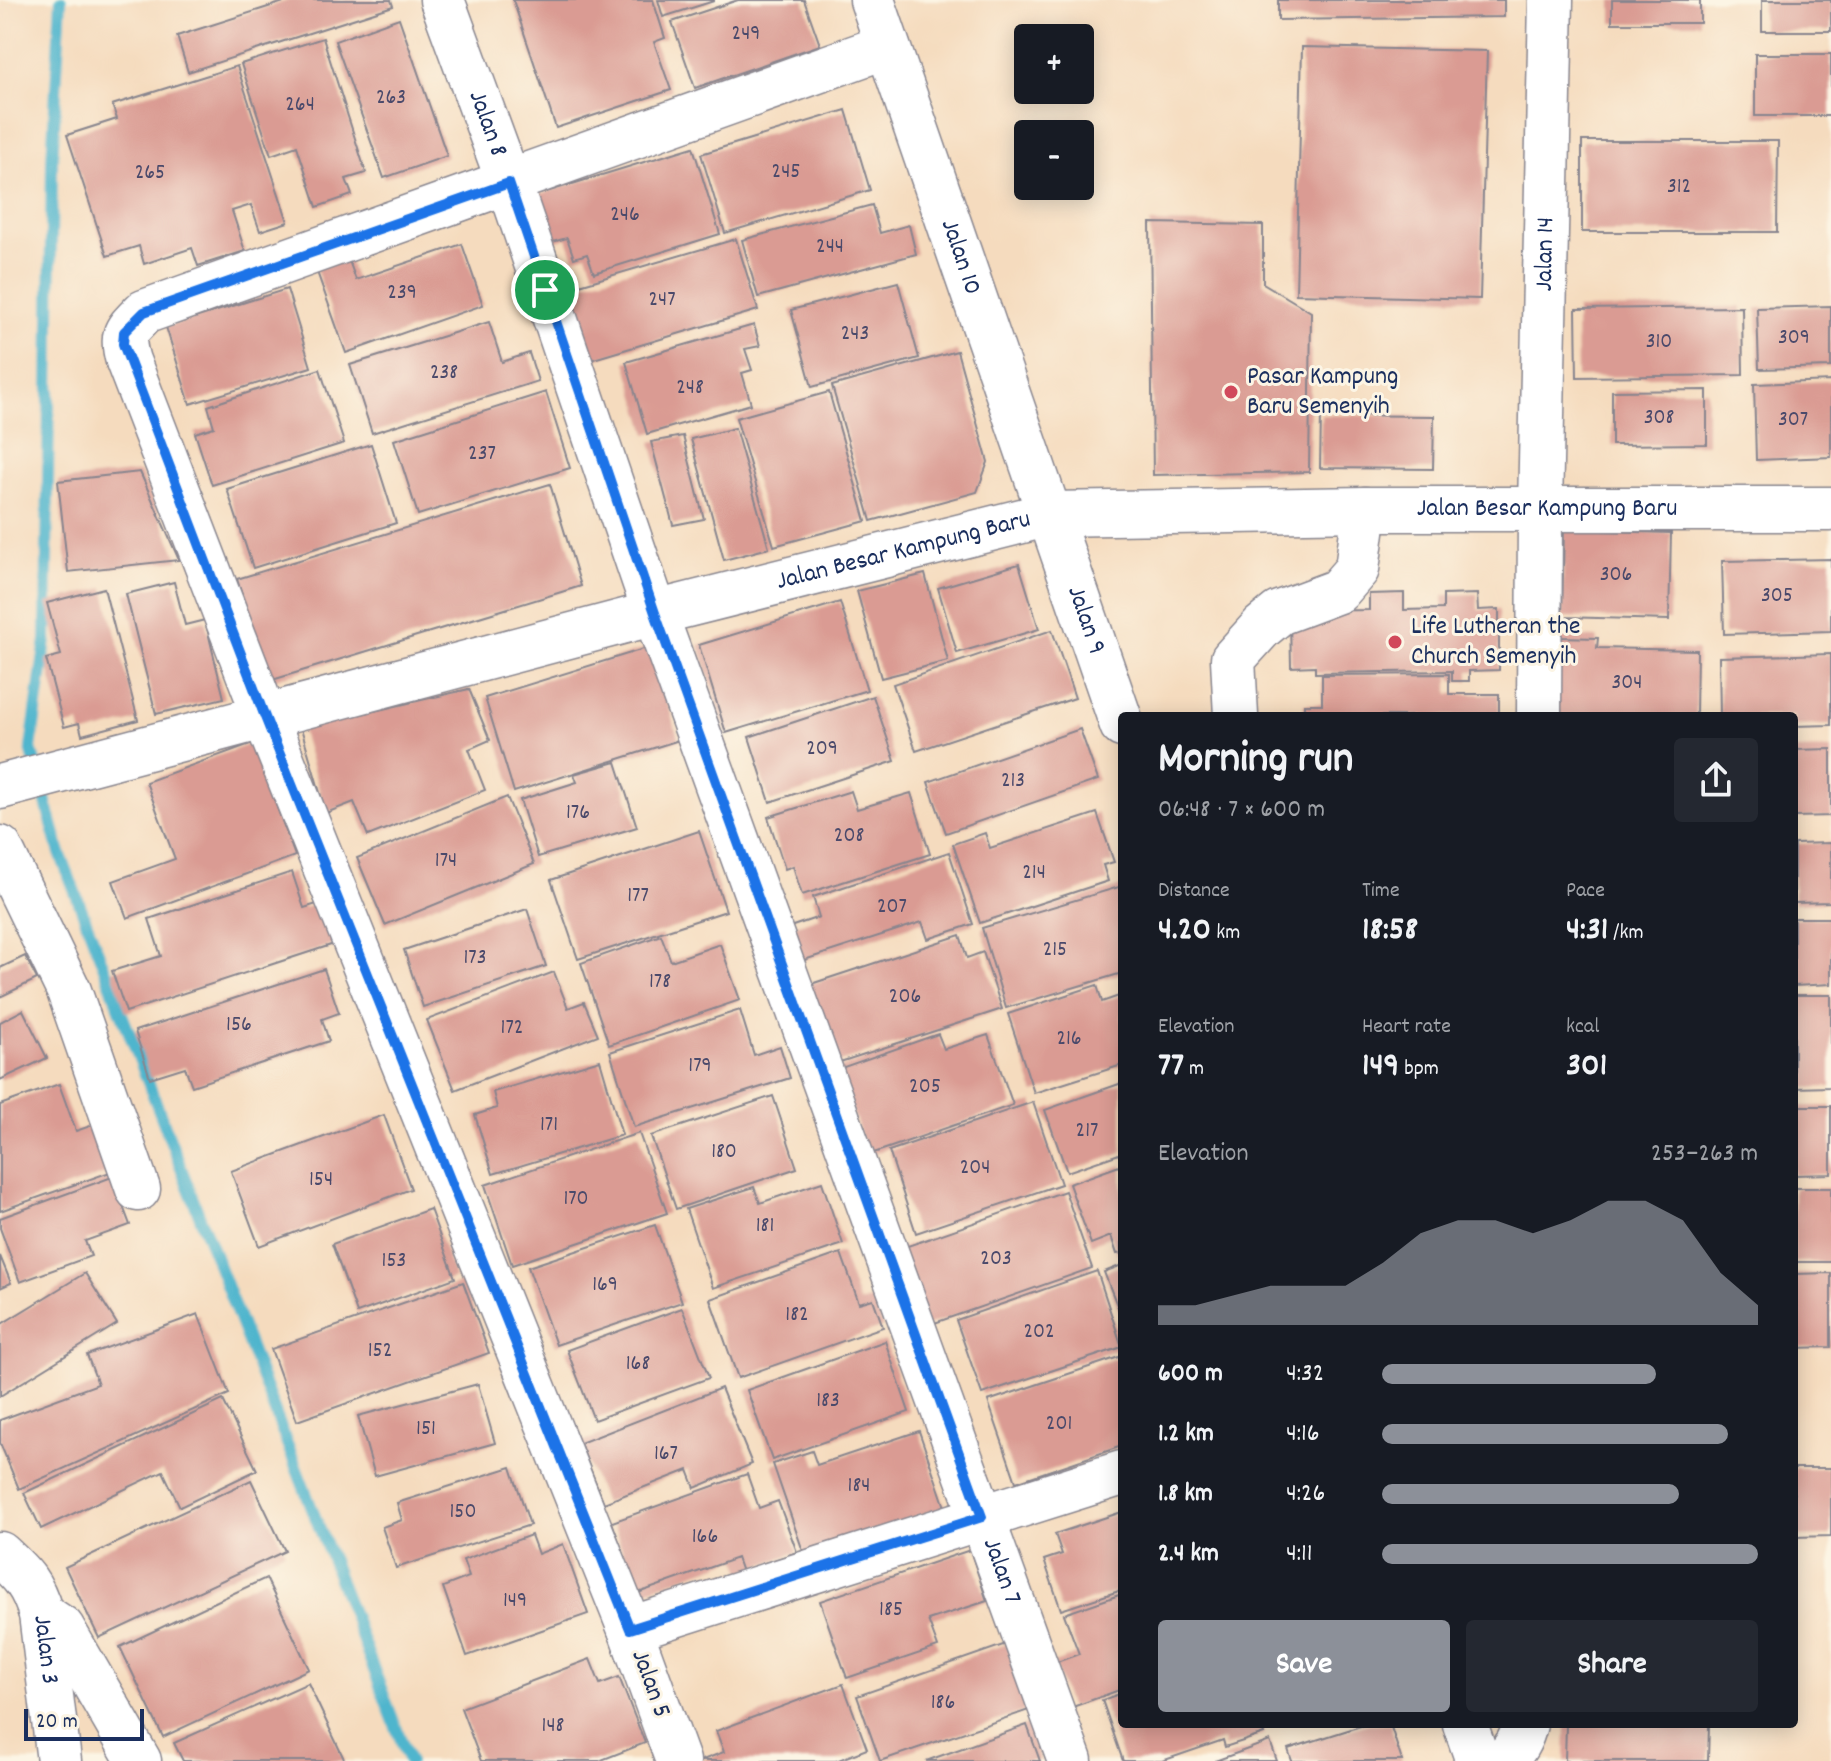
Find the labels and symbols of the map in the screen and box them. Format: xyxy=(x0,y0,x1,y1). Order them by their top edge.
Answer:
house number: 249 xyxy=(732,19,760,50)
house number: 263 xyxy=(376,83,406,114)
street label: Jalan 8 xyxy=(458,85,517,162)
house number: 264 xyxy=(285,90,315,121)
house number: 245 xyxy=(772,157,800,188)
house number: 265 xyxy=(135,158,165,189)
house number: 312 xyxy=(1667,172,1691,203)
house number: 246 xyxy=(610,200,640,231)
street label: Jalan 10 xyxy=(930,214,991,300)
street label: Jalan 14 xyxy=(1526,216,1565,292)
house number: 244 xyxy=(816,232,844,263)
pin xyxy=(511,256,579,324)
house number: 239 xyxy=(387,278,417,309)
house number: 247 xyxy=(648,285,676,316)
house number: 243 xyxy=(841,319,869,350)
house number: 309 xyxy=(1778,323,1810,354)
house number: 310 xyxy=(1646,327,1672,358)
house number: 238 xyxy=(430,358,458,389)
place label: Pasar Kampung Baru Semenyih xyxy=(1247,359,1398,426)
house number: 248 xyxy=(676,373,704,404)
marker: Pasar Kampung Baru Semenyih xyxy=(1222,383,1240,401)
house number: 308 xyxy=(1644,403,1674,434)
house number: 307 xyxy=(1778,405,1808,436)
house number: 237 xyxy=(468,439,496,470)
street label: Jalan Besar Kampung Baru xyxy=(1417,491,1677,528)
street label: Jalan Besar Kampung Baru xyxy=(773,501,1035,600)
house number: 306 xyxy=(1600,560,1632,591)
street label: Jalan 9 xyxy=(1057,581,1115,659)
house number: 305 xyxy=(1761,581,1793,612)
place label: Life Lutheran the Church Semenyih xyxy=(1411,609,1580,676)
marker: Life Lutheran the Church Semenyih xyxy=(1386,633,1404,651)
house number: 304 xyxy=(1612,668,1642,699)
house number: 209 xyxy=(806,734,838,765)
house number: 213 xyxy=(1001,766,1025,797)
house number: 176 xyxy=(566,798,590,829)
house number: 208 xyxy=(834,821,864,852)
house number: 174 xyxy=(435,846,457,877)
house number: 214 xyxy=(1022,858,1046,889)
house number: 177 xyxy=(627,881,649,912)
house number: 207 xyxy=(877,892,907,923)
house number: 215 xyxy=(1043,935,1067,966)
house number: 173 xyxy=(463,943,487,974)
house number: 178 xyxy=(649,967,671,998)
house number: 206 xyxy=(889,982,921,1013)
house number: 156 xyxy=(226,1010,252,1041)
house number: 172 xyxy=(501,1013,523,1044)
house number: 216 xyxy=(1056,1024,1082,1055)
house number: 179 xyxy=(688,1051,712,1082)
house number: 205 xyxy=(909,1072,941,1103)
house number: 171 xyxy=(540,1110,558,1141)
house number: 217 xyxy=(1076,1116,1098,1147)
house number: 180 xyxy=(711,1137,737,1168)
house number: 204 xyxy=(960,1153,990,1184)
house number: 154 xyxy=(309,1165,333,1196)
house number: 170 xyxy=(563,1184,589,1215)
house number: 181 xyxy=(756,1211,774,1242)
house number: 203 xyxy=(980,1244,1012,1275)
house number: 153 xyxy=(382,1246,406,1277)
house number: 169 xyxy=(592,1270,618,1301)
house number: 182 xyxy=(785,1300,809,1331)
house number: 202 xyxy=(1023,1317,1055,1348)
house number: 152 xyxy=(368,1336,392,1367)
house number: 168 xyxy=(626,1349,650,1380)
house number: 183 xyxy=(816,1386,840,1417)
house number: 201 xyxy=(1046,1409,1072,1440)
house number: 151 xyxy=(416,1414,436,1445)
house number: 167 xyxy=(654,1439,678,1470)
house number: 184 xyxy=(848,1471,870,1502)
house number: 150 xyxy=(450,1497,477,1528)
house number: 166 xyxy=(692,1522,718,1553)
street label: Jalan 7 xyxy=(972,1533,1030,1610)
house number: 149 xyxy=(503,1586,527,1617)
house number: 185 xyxy=(879,1595,903,1626)
street label: Jalan 3 xyxy=(23,1613,68,1687)
street label: Jalan 5 xyxy=(621,1645,679,1723)
house number: 186 xyxy=(931,1688,955,1719)
scale bar xyxy=(24,1705,144,1741)
house number: 148 xyxy=(542,1711,564,1742)

